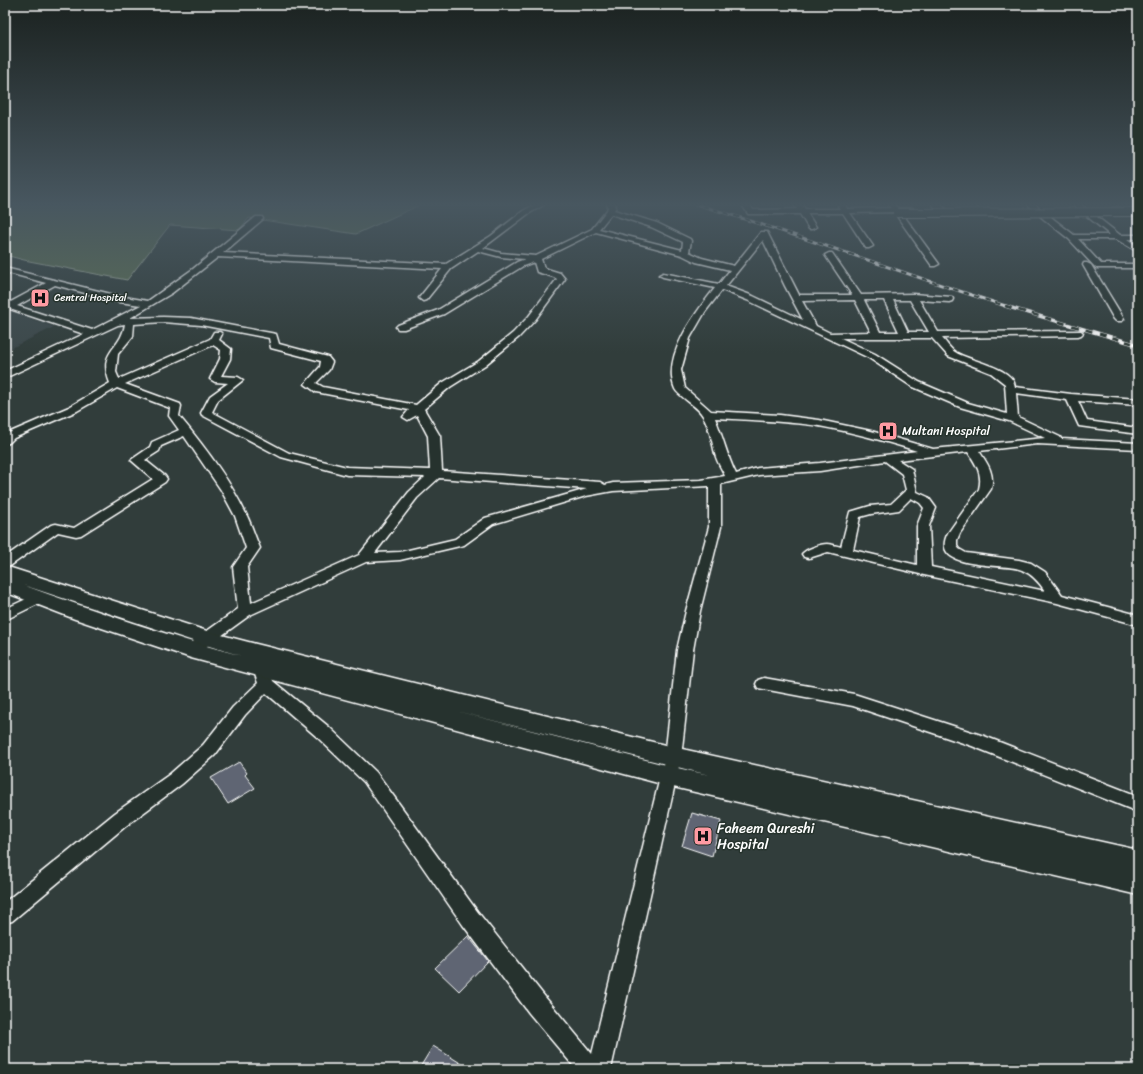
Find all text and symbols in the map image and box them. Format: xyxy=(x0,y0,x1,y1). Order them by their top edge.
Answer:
hospital icon: Central Hospital xyxy=(29,287,51,309)
place label: Central Hospital xyxy=(54,289,128,307)
hospital icon: Multani Hospital xyxy=(877,420,899,442)
place label: Multani Hospital xyxy=(902,420,990,442)
place label: Faheem Qureshi Hospital xyxy=(717,816,816,857)
hospital icon: Faheem Qureshi Hospital xyxy=(692,825,714,847)

